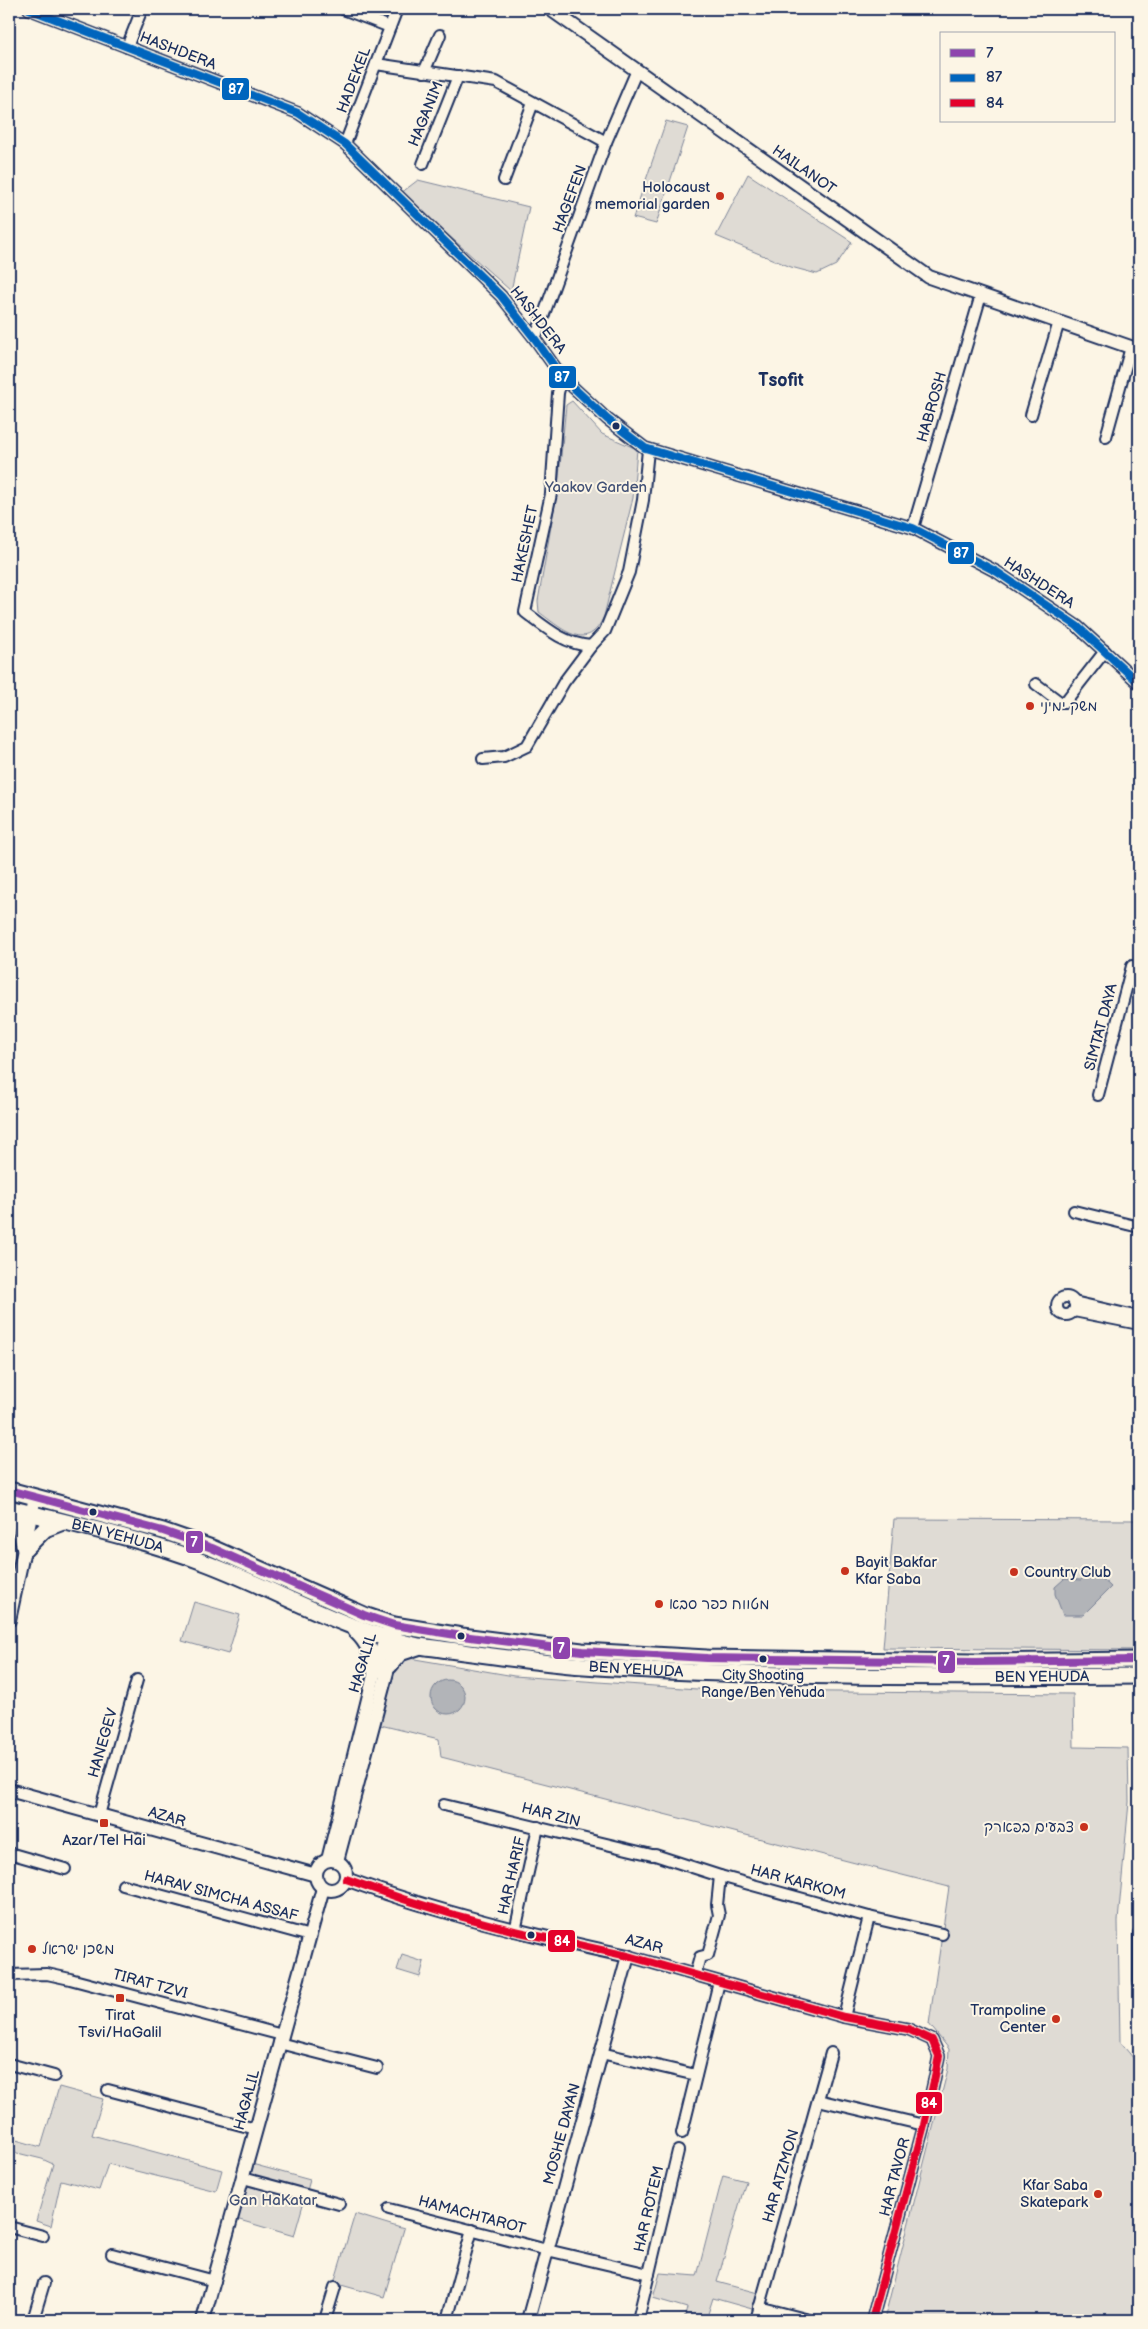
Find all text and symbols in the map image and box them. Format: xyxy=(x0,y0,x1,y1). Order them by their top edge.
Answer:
street label: HASHDERA xyxy=(137,28,220,75)
legend xyxy=(940,32,1116,122)
street label: HADEKEL xyxy=(333,44,375,116)
text: 7 xyxy=(986,44,994,63)
text: 87 xyxy=(986,68,1003,87)
line badge: 87 xyxy=(221,77,250,101)
street label: HAGANIM xyxy=(404,79,448,149)
text: 87 xyxy=(228,81,244,98)
text: 84 xyxy=(986,94,1004,113)
street label: HAILANOT xyxy=(768,141,840,199)
street label: HAGEFEN xyxy=(549,162,591,236)
place label: Holocaust memorial garden xyxy=(595,178,710,214)
marker: Holocaust memorial garden xyxy=(714,190,726,202)
street label: HASHDERA xyxy=(506,282,571,358)
line badge: 87 xyxy=(548,365,577,389)
text: 87 xyxy=(554,369,570,386)
district label: Tsofit xyxy=(758,370,804,391)
street label: HABROSH xyxy=(913,370,951,444)
unlabelled marker xyxy=(611,421,621,431)
park label: Yaakov Garden xyxy=(544,478,647,497)
street label: HAKESHET xyxy=(508,504,542,584)
line badge: 87 xyxy=(947,541,975,565)
text: 87 xyxy=(953,545,969,562)
street label: HASHDERA xyxy=(1000,553,1079,613)
place label: משק ימיני xyxy=(1040,697,1097,716)
marker: משק ימיני xyxy=(1024,700,1036,712)
street label: SIMTAT DAYA xyxy=(1080,980,1122,1073)
unlabelled marker xyxy=(88,1507,98,1517)
street label: BEN YEHUDA xyxy=(69,1514,167,1558)
line badge: 7 xyxy=(185,1530,204,1554)
text: 7 xyxy=(190,1534,198,1551)
place label: Bayit Bakfar Kfar Saba xyxy=(855,1553,937,1589)
place label: Country Club xyxy=(1024,1563,1112,1582)
marker: Bayit Bakfar Kfar Saba xyxy=(839,1565,851,1577)
marker: Country Club xyxy=(1008,1566,1020,1578)
place label: מטווח כפר סבא xyxy=(669,1595,770,1614)
marker: מטווח כפר סבא xyxy=(653,1598,665,1610)
street label: HAGALIL xyxy=(345,1630,381,1695)
unlabelled marker xyxy=(456,1631,466,1641)
line badge: 7 xyxy=(552,1636,571,1660)
text: 7 xyxy=(557,1640,565,1657)
line badge: 7 xyxy=(937,1650,956,1674)
text: 7 xyxy=(942,1653,950,1670)
marker: City Shooting Range/Ben Yehuda xyxy=(758,1654,768,1664)
street label: BEN YEHUDA xyxy=(588,1657,685,1681)
place label: City Shooting Range/Ben Yehuda xyxy=(701,1667,825,1701)
street label: BEN YEHUDA xyxy=(994,1667,1090,1686)
street label: HANEGEV xyxy=(84,1705,122,1780)
street label: HAR ZIN xyxy=(520,1799,582,1831)
street label: AZAR xyxy=(146,1803,188,1831)
marker: Azar/Tel Hai xyxy=(98,1817,110,1829)
place label: צבעים בפארק xyxy=(984,1818,1074,1837)
marker: צבעים בפארק xyxy=(1078,1821,1090,1833)
place label: Azar/Tel Hai xyxy=(62,1831,146,1850)
street label: HAR HARIF xyxy=(494,1835,530,1917)
street label: HAR KARKOM xyxy=(748,1860,848,1904)
street label: HARAV SIMCHA ASSAF xyxy=(142,1866,300,1926)
line badge: 84 xyxy=(547,1929,576,1953)
unlabelled marker xyxy=(526,1930,536,1940)
street label: AZAR xyxy=(623,1930,665,1958)
text: 84 xyxy=(554,1933,571,1950)
place label: משכן ישראל xyxy=(42,1940,114,1959)
marker: משכן ישראל xyxy=(26,1943,38,1955)
street label: TIRAT TZVI xyxy=(110,1965,190,2003)
marker: Tirat Tsvi/HaGalil xyxy=(114,1992,126,2004)
place label: Trampoline Center xyxy=(970,2001,1047,2037)
place label: Tirat Tsvi/HaGalil xyxy=(78,2006,162,2042)
marker: Trampoline Center xyxy=(1050,2013,1062,2025)
street label: HAGALIL xyxy=(230,2067,264,2132)
street label: MOSHE DAYAN xyxy=(539,2081,585,2187)
line badge: 84 xyxy=(915,2091,943,2115)
text: 84 xyxy=(921,2095,938,2112)
street label: HAR ATZMON xyxy=(759,2127,803,2225)
street label: HAR TAVOR xyxy=(875,2135,915,2218)
street label: HAR ROTEM xyxy=(630,2164,668,2254)
place label: Kfar Saba Skatepark xyxy=(1020,2176,1089,2212)
marker: Kfar Saba Skatepark xyxy=(1092,2188,1104,2200)
park label: Gan HaKatar xyxy=(229,2191,317,2210)
street label: HAMACHTAROT xyxy=(416,2192,528,2238)

